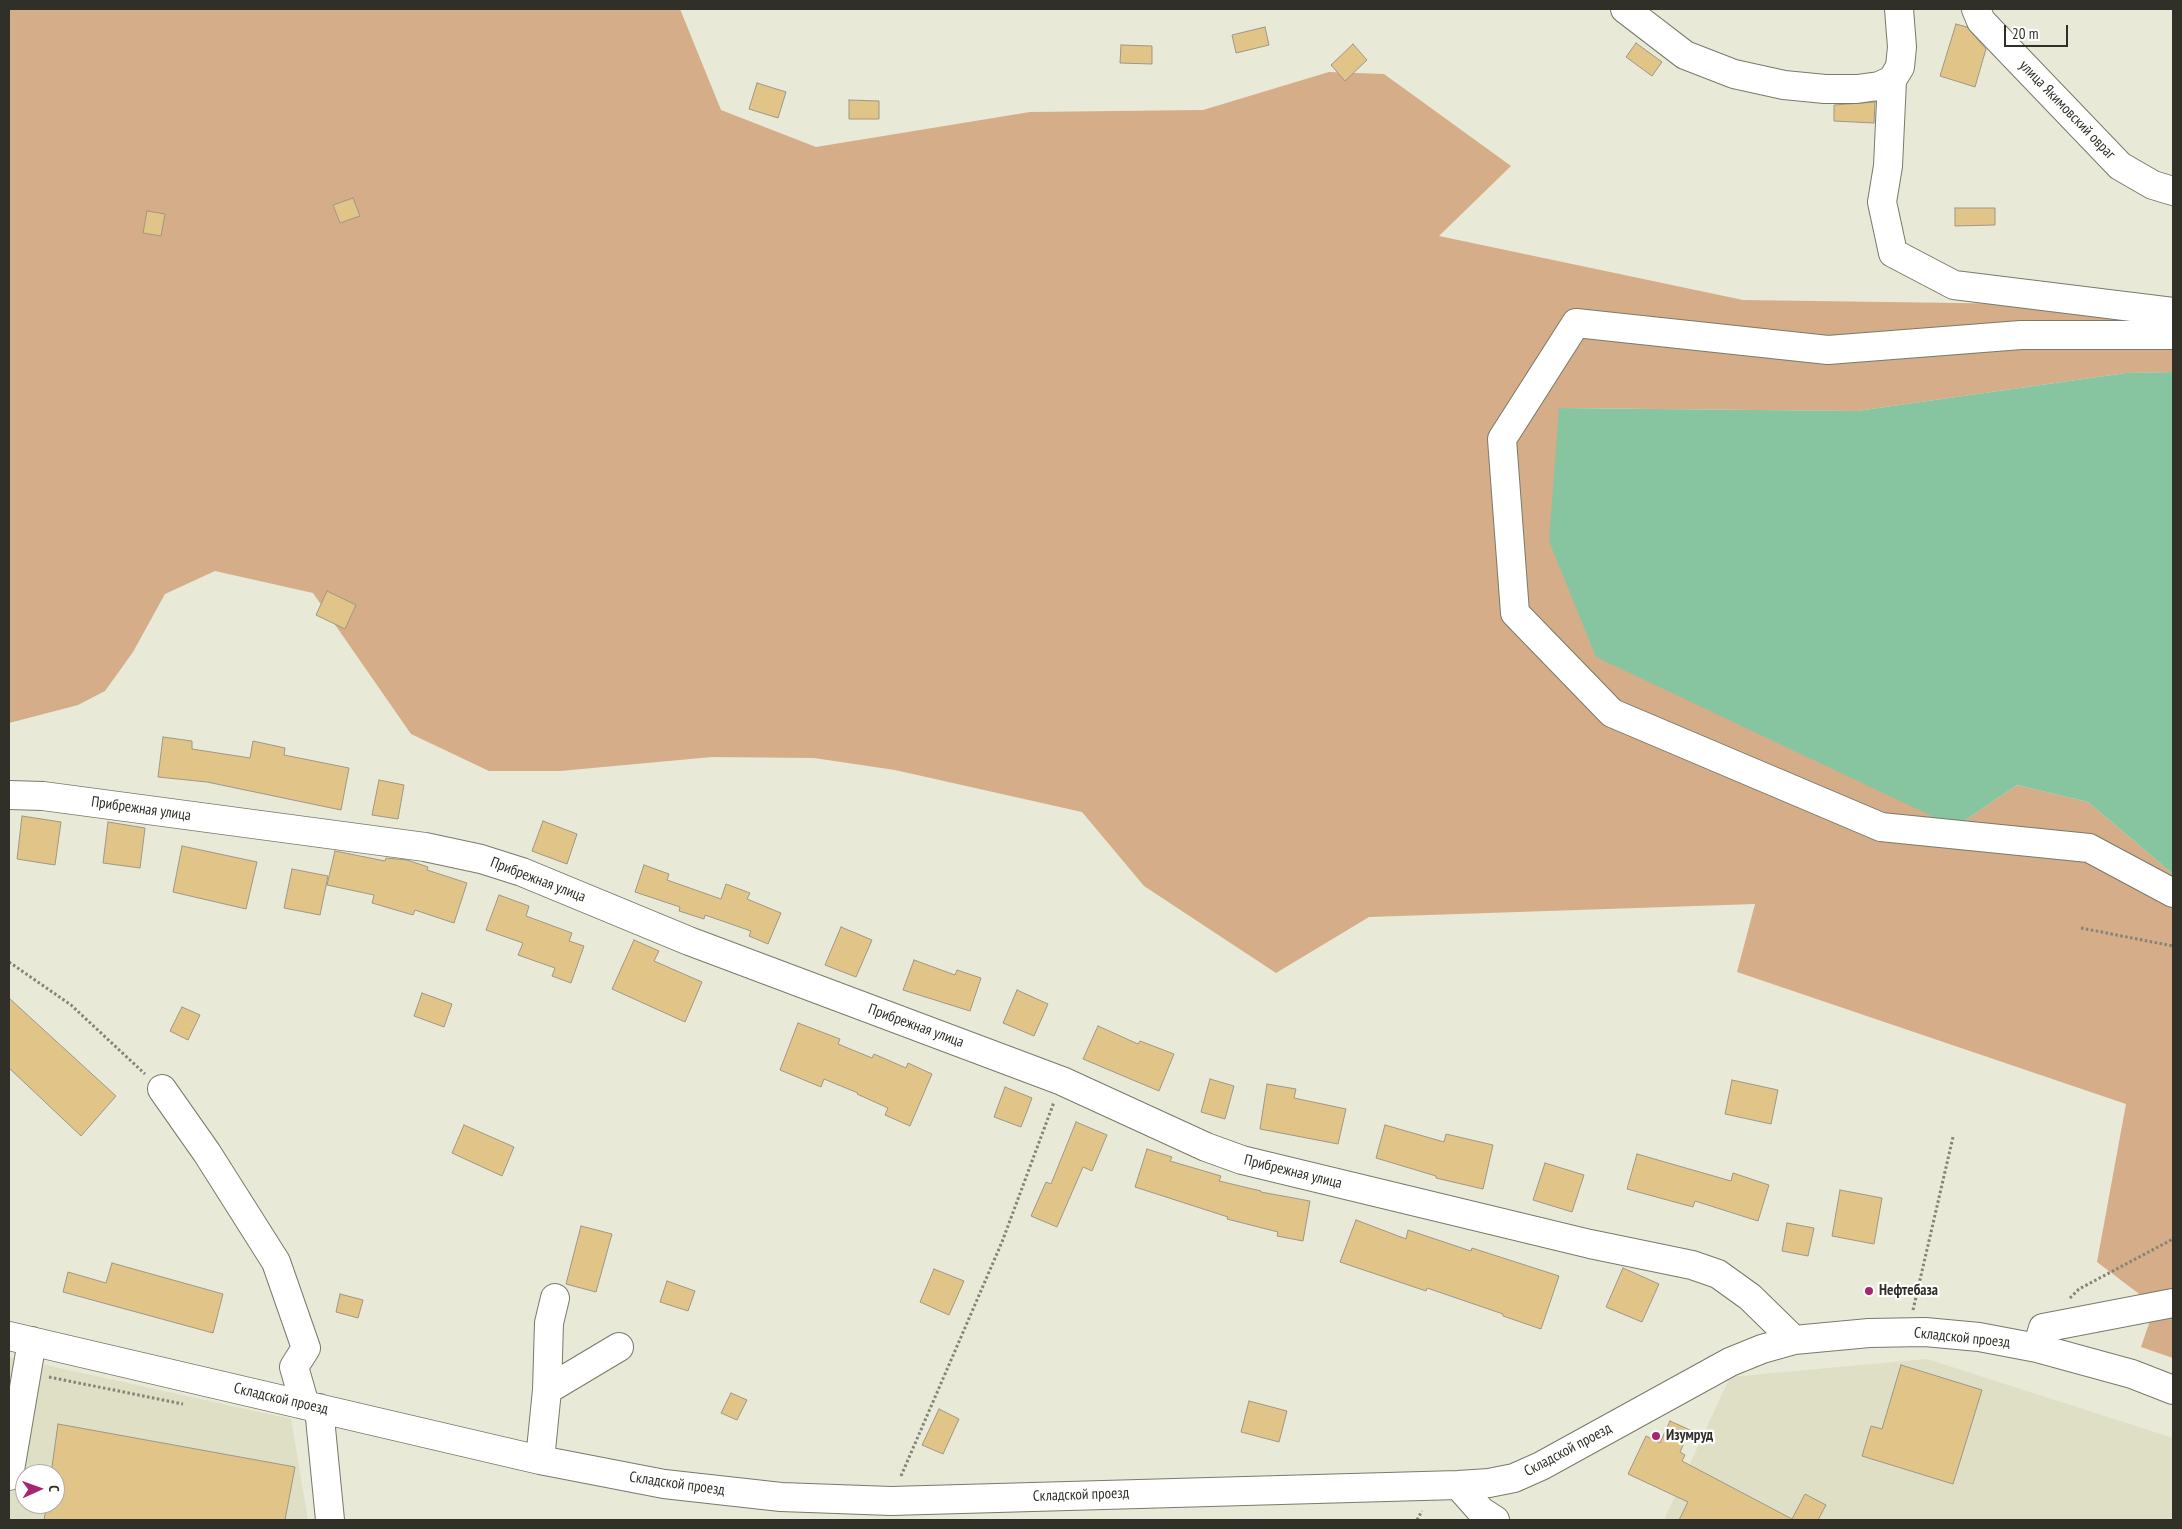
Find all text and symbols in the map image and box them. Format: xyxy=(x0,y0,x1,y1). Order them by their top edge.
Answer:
scale bar xyxy=(2007,15,2071,47)
text: 20 m xyxy=(2012,24,2038,43)
street label: улица Якимовский овраг xyxy=(2015,57,2119,163)
street label: Прибрежная улица xyxy=(90,793,192,825)
street label: Прибрежная улица xyxy=(488,854,588,906)
street label: Прибрежная улица xyxy=(866,1000,966,1052)
street label: Прибрежная улица xyxy=(1242,1151,1344,1193)
place label: Нефтебаза xyxy=(1879,1282,1938,1300)
marker: Нефтебаза xyxy=(1863,1285,1875,1297)
street label: Складской проезд xyxy=(1913,1324,2011,1352)
street label: Складской проезд xyxy=(232,1379,330,1419)
street label: Складской проезд xyxy=(1521,1419,1615,1481)
place label: Изумруд xyxy=(1666,1427,1713,1445)
marker: Изумруд xyxy=(1650,1430,1662,1442)
north arrow xyxy=(15,1464,65,1514)
street label: Складской проезд xyxy=(628,1468,726,1500)
street label: Складской проезд xyxy=(1033,1484,1129,1506)
text: С xyxy=(45,1485,63,1492)

